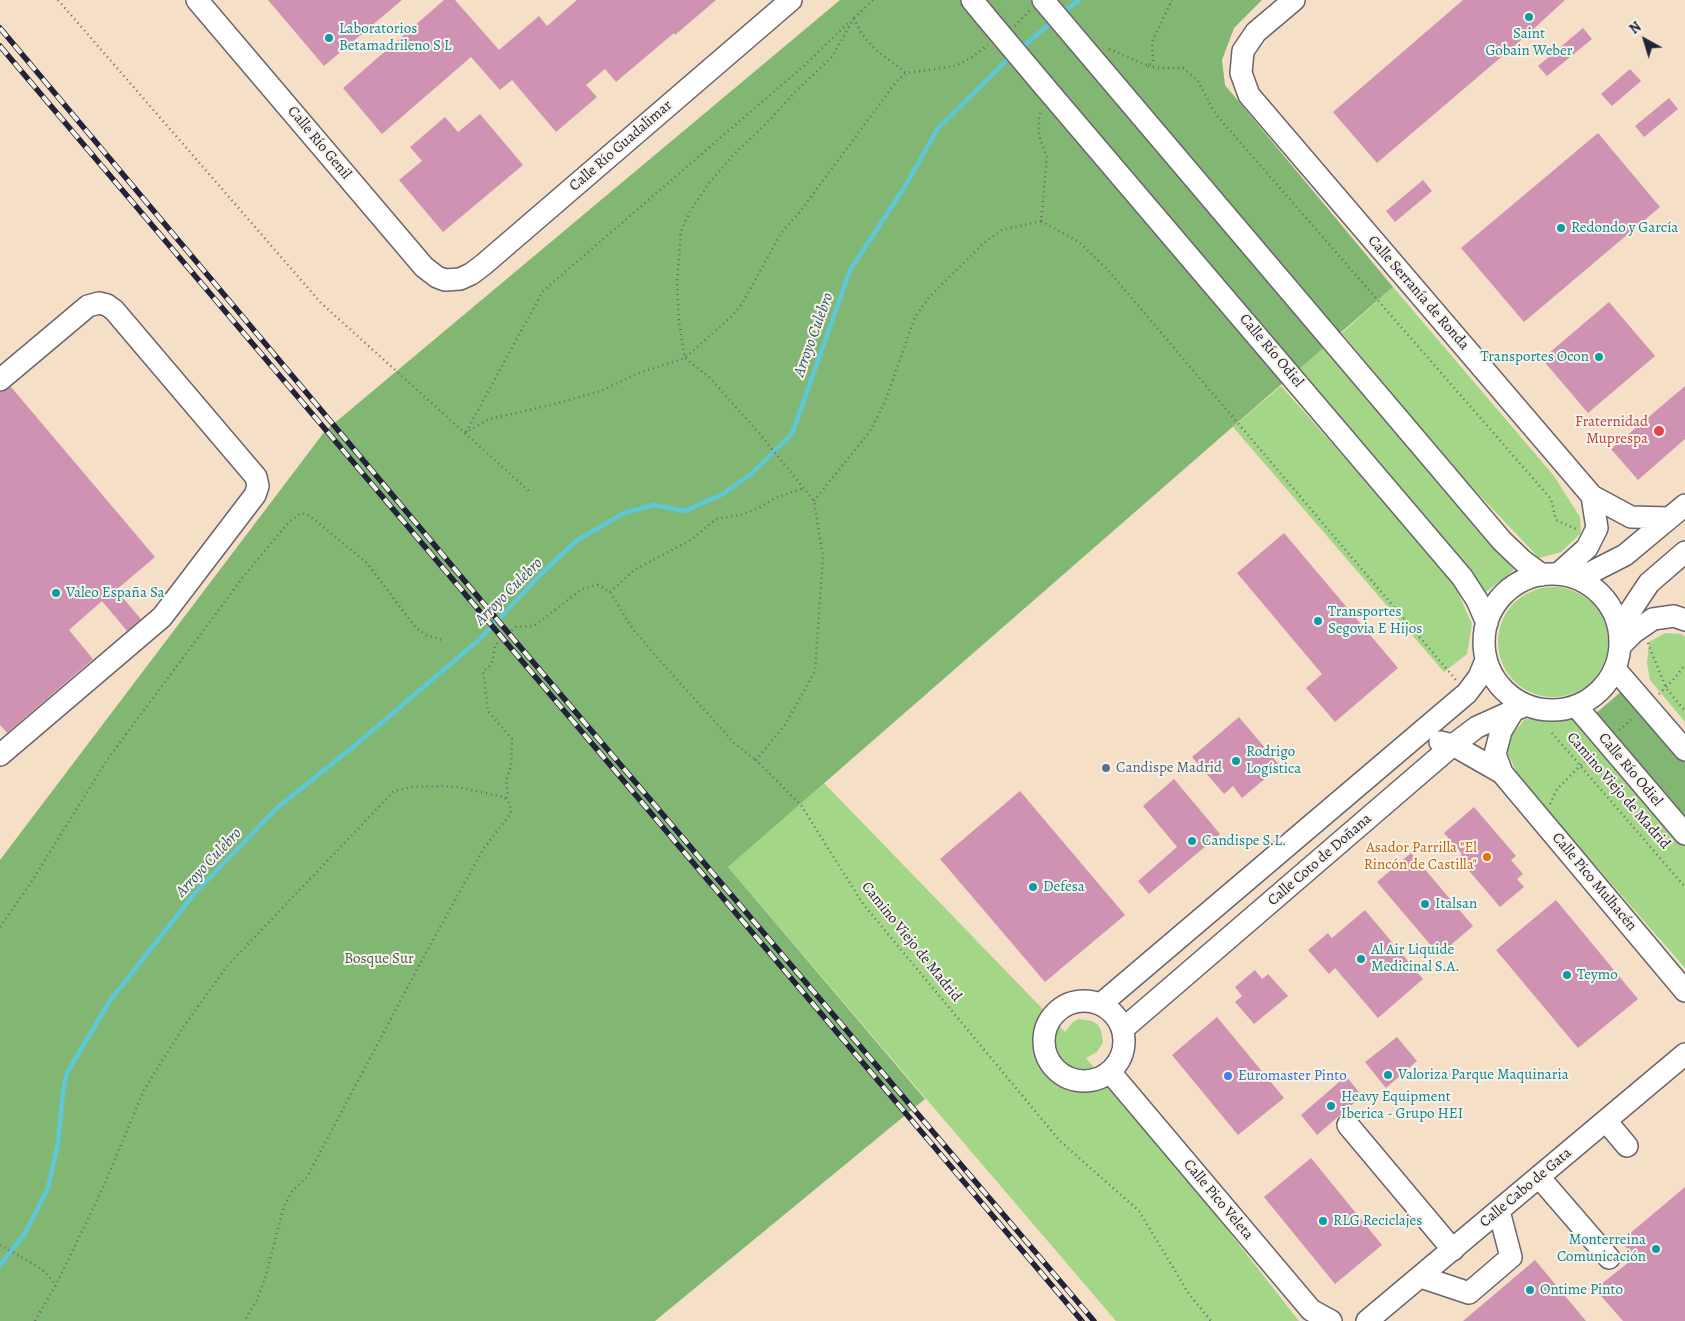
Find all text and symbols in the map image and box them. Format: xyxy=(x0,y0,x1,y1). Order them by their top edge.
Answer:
marker: Saint Gobain Weber xyxy=(1523,11,1535,23)
north arrow xyxy=(1620,15,1670,65)
text: N xyxy=(1625,17,1645,39)
place label: Laboratorios Betamadrileno S L xyxy=(339,20,452,55)
place label: Saint Gobain Weber xyxy=(1486,25,1572,60)
marker: Laboratorios Betamadrileno S L xyxy=(323,32,335,44)
street label: Calle Río Guadalimar xyxy=(566,97,676,195)
street label: Calle Río Genil xyxy=(283,103,355,183)
place label: Redondo y García xyxy=(1571,219,1678,237)
marker: Redondo y García xyxy=(1555,222,1567,234)
street label: Calle Serranía de Ronda xyxy=(1363,232,1473,354)
water label: Arroyo Culebro xyxy=(790,290,838,380)
street label: Calle Río Odiel xyxy=(1235,311,1307,391)
place label: Transportes Ocon xyxy=(1480,348,1589,366)
marker: Transportes Ocon xyxy=(1593,351,1605,363)
place label: Fraternidad Muprespa xyxy=(1575,413,1648,448)
marker: Fraternidad Muprespa xyxy=(1652,424,1666,438)
water label: Arroyo Culebro xyxy=(471,554,547,630)
place label: Valeo España Sa xyxy=(66,584,165,602)
marker: Valeo España Sa xyxy=(50,587,62,599)
place label: Transportes Segovia E Hijos xyxy=(1328,603,1422,638)
marker: Transportes Segovia E Hijos xyxy=(1312,615,1324,627)
street label: Camino Viejo de Madrid xyxy=(1562,729,1674,853)
street label: Calle Río Odiel xyxy=(1594,730,1666,810)
place label: Rodrigo Logística xyxy=(1246,743,1301,778)
marker: Rodrigo Logística xyxy=(1230,755,1242,767)
place label: Candispe Madrid xyxy=(1116,759,1222,777)
marker: Candispe Madrid xyxy=(1100,762,1112,774)
street label: Calle Coto de Doñana xyxy=(1264,810,1376,910)
water label: Arroyo Culebro xyxy=(172,824,246,902)
street label: Calle Pico Mulhacén xyxy=(1548,829,1640,935)
place label: Candispe S.L. xyxy=(1202,832,1286,850)
marker: Candispe S.L. xyxy=(1186,835,1198,847)
place label: Asador Parrilla "El Rincón de Castilla" xyxy=(1364,839,1477,874)
marker: Asador Parrilla "El Rincón de Castilla" xyxy=(1481,851,1493,863)
place label: Defesa xyxy=(1043,878,1085,896)
street label: Camino Viejo de Madrid xyxy=(857,879,965,1005)
marker: Defesa xyxy=(1027,881,1039,893)
place label: Italsan xyxy=(1435,895,1477,913)
marker: Italsan xyxy=(1419,898,1431,910)
place label: Al Air Liquide Medicinal S.A. xyxy=(1371,941,1460,976)
park label: Bosque Sur xyxy=(344,950,414,968)
marker: Al Air Liquide Medicinal S.A. xyxy=(1355,953,1367,965)
place label: Teymo xyxy=(1577,966,1618,984)
marker: Teymo xyxy=(1561,969,1573,981)
place label: Valoriza Parque Maquinaria xyxy=(1398,1066,1569,1084)
place label: Euromaster Pinto xyxy=(1238,1067,1347,1085)
marker: Valoriza Parque Maquinaria xyxy=(1382,1069,1394,1081)
marker: Euromaster Pinto xyxy=(1222,1070,1234,1082)
place label: Heavy Equipment Iberica - Grupo HEI xyxy=(1341,1088,1463,1123)
marker: Heavy Equipment Iberica - Grupo HEI xyxy=(1325,1100,1337,1112)
street label: Calle Cabo de Gata xyxy=(1476,1144,1576,1232)
street label: Calle Pico Veleta xyxy=(1179,1156,1257,1244)
place label: RLG Reciclajes xyxy=(1333,1212,1422,1230)
marker: RLG Reciclajes xyxy=(1317,1215,1329,1227)
place label: Monterreina Comunicación xyxy=(1557,1231,1646,1266)
marker: Monterreina Comunicación xyxy=(1650,1243,1662,1255)
place label: Ontime Pinto xyxy=(1540,1281,1623,1299)
marker: Ontime Pinto xyxy=(1524,1284,1536,1296)

